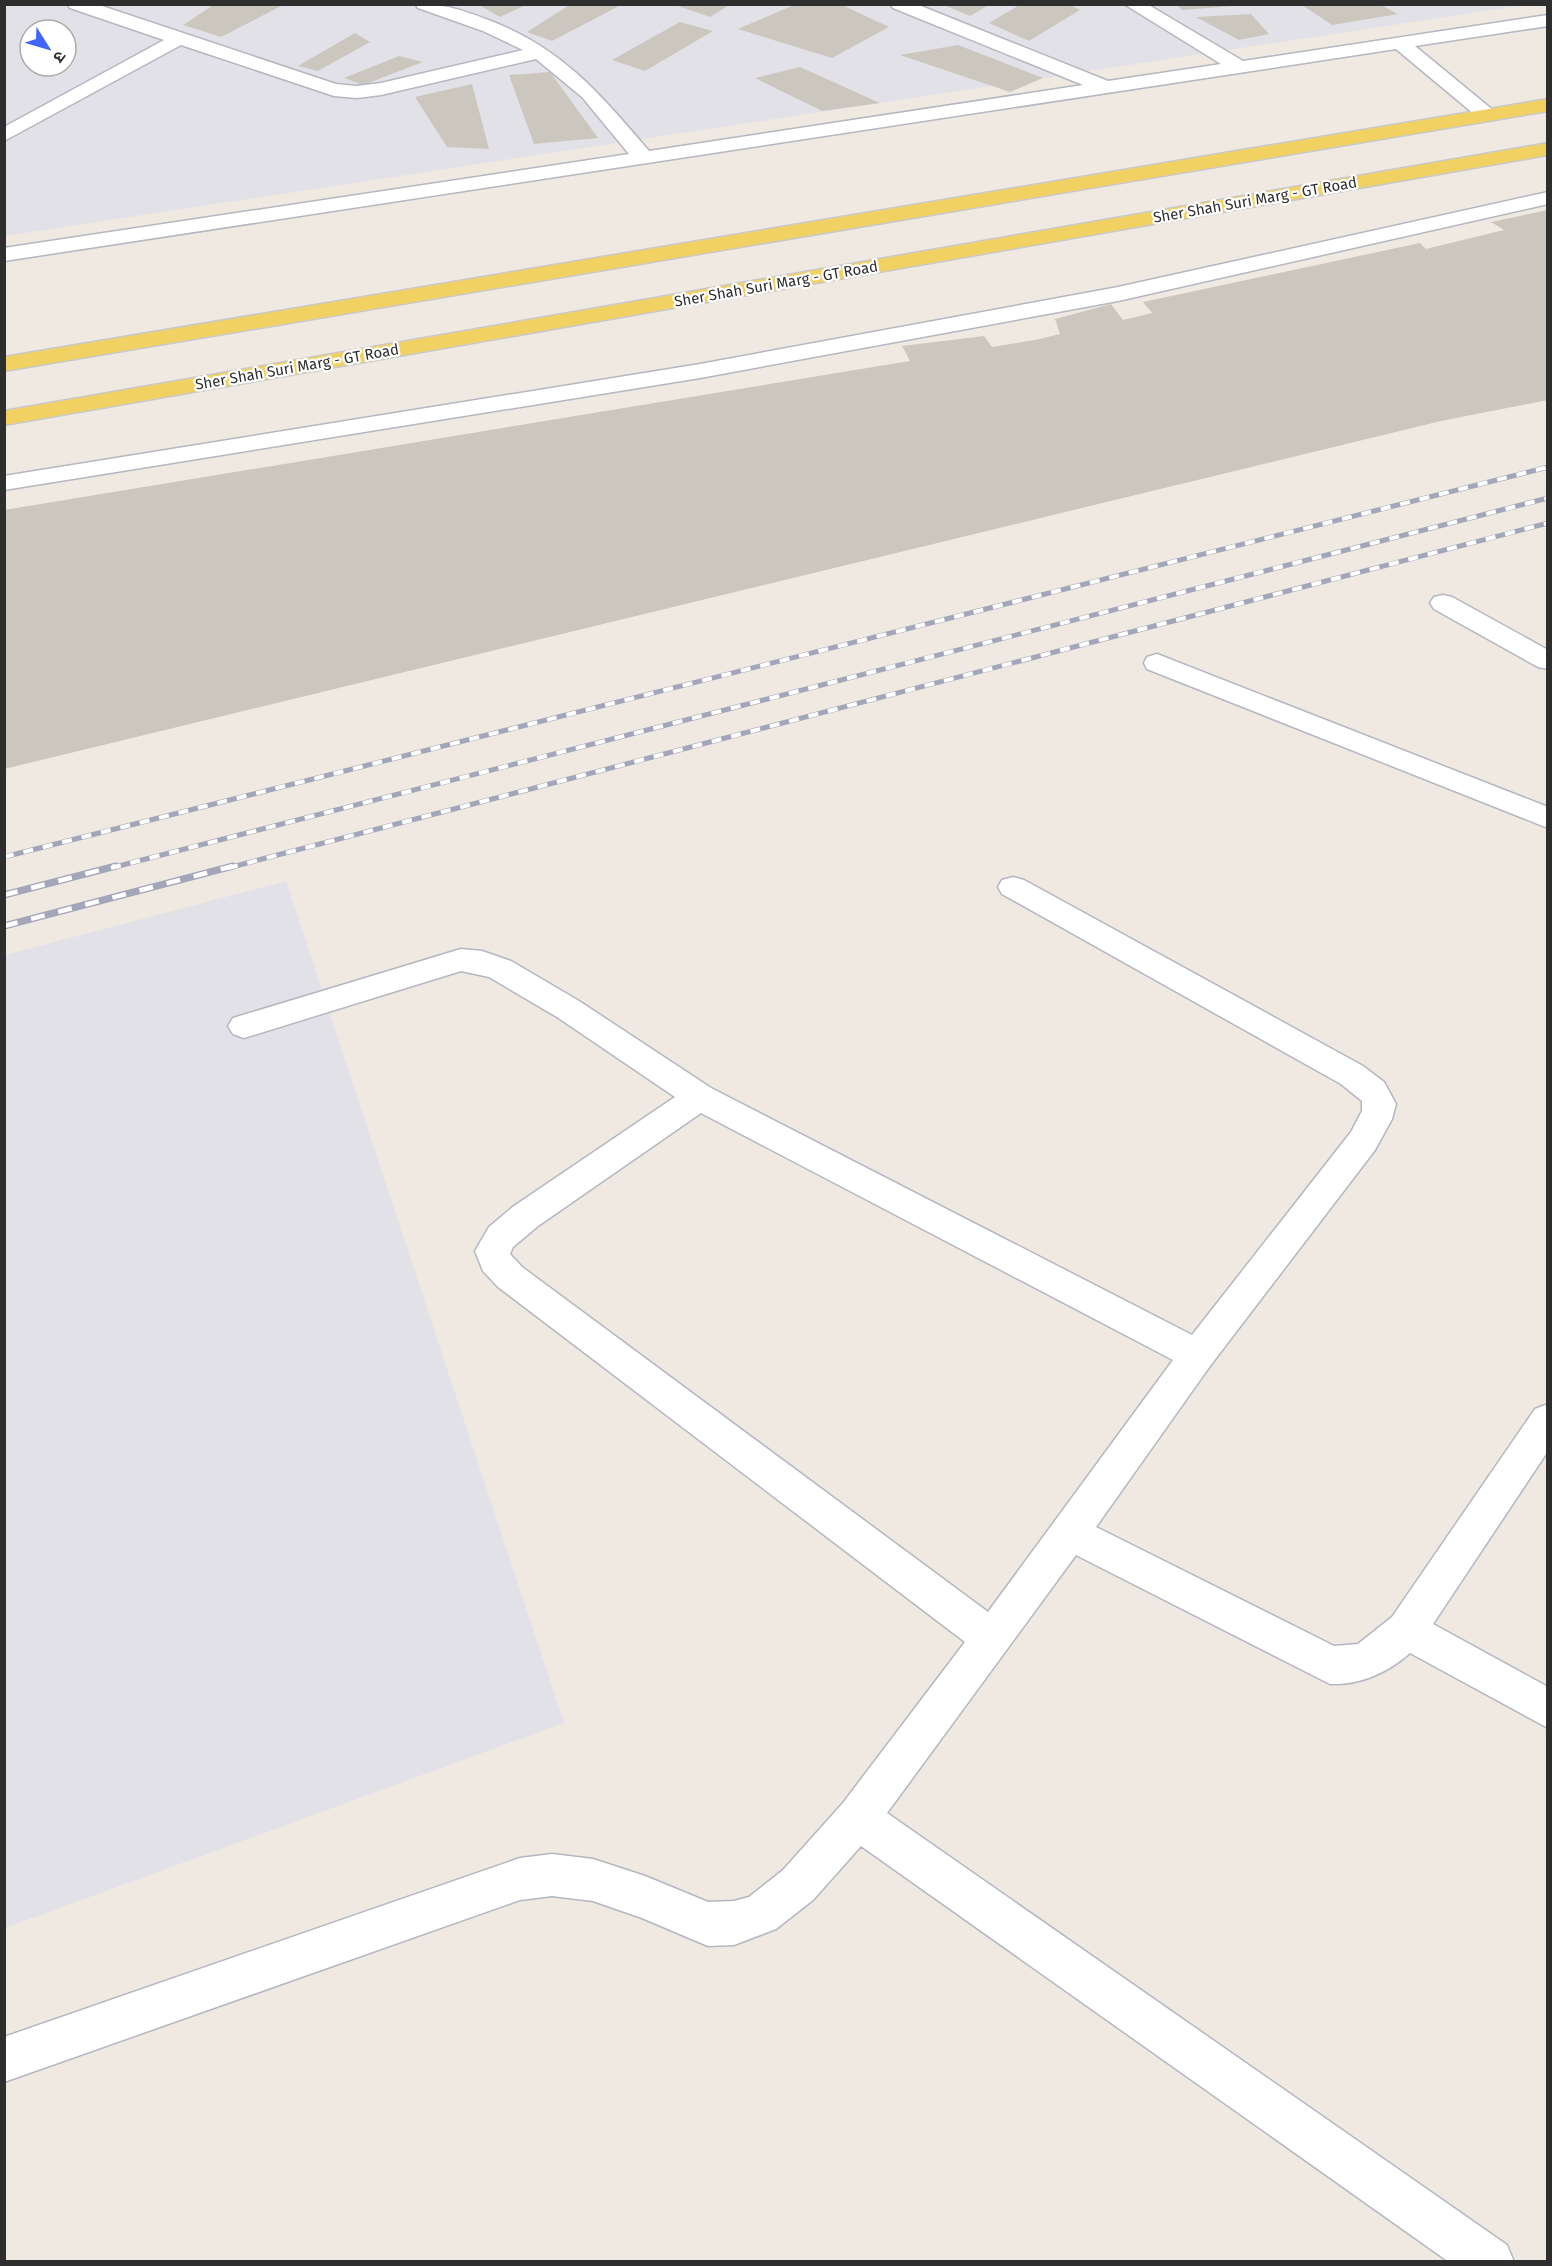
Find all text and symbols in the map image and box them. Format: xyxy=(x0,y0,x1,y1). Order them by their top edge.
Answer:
north arrow xyxy=(18,18,78,78)
text: उ xyxy=(49,47,70,67)
street label: Sher Shah Suri Marg - GT Road xyxy=(1152,173,1358,227)
street label: Sher Shah Suri Marg - GT Road xyxy=(673,257,879,311)
street label: Sher Shah Suri Marg - GT Road xyxy=(194,340,400,394)

